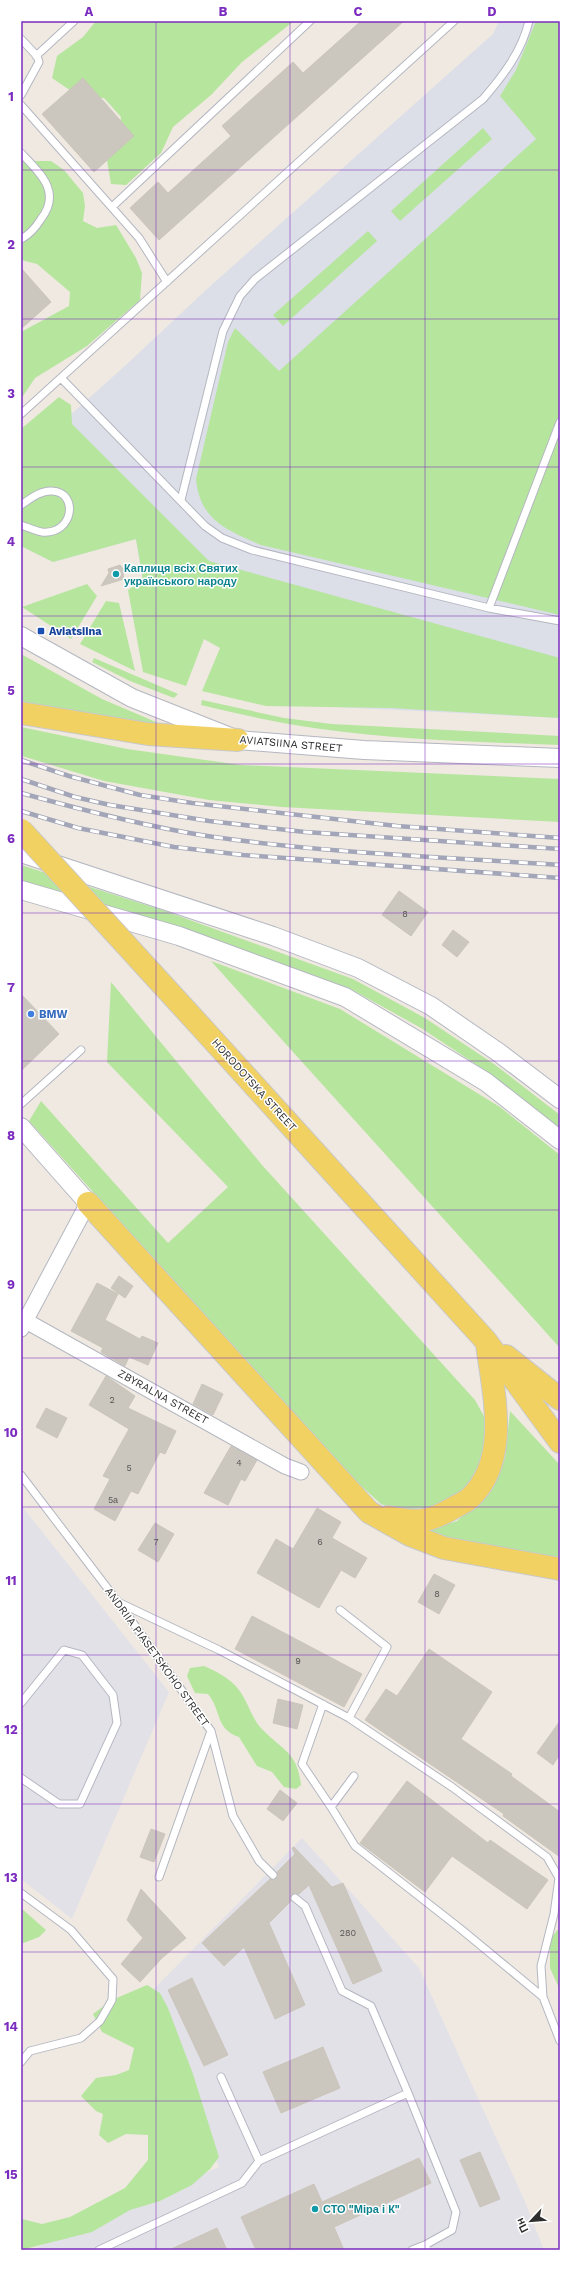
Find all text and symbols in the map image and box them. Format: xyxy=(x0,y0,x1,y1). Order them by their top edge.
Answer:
text: A xyxy=(85,4,94,19)
text: B xyxy=(219,4,228,19)
text: C xyxy=(354,4,363,19)
text: D xyxy=(487,4,497,19)
text: 1 xyxy=(8,89,14,104)
text: 2 xyxy=(7,237,15,252)
text: 3 xyxy=(7,386,15,401)
text: 4 xyxy=(7,534,16,549)
place label: Каплиця всіх Святих українського народу xyxy=(124,562,239,588)
marker: Каплиця всіх Святих українського народу xyxy=(111,569,121,579)
place label: Aviatsiina xyxy=(49,625,102,638)
marker: Aviatsiina xyxy=(36,626,46,636)
text: 5 xyxy=(7,683,15,698)
street label: AVIATSIINA STREET xyxy=(239,733,343,755)
text: 6 xyxy=(7,831,15,846)
house number: 8 xyxy=(402,909,408,919)
text: 7 xyxy=(7,980,15,995)
place label: BMW xyxy=(39,1008,68,1021)
marker: BMW xyxy=(26,1009,36,1019)
street label: HORODOTSKA STREET xyxy=(209,1036,299,1134)
text: 8 xyxy=(7,1128,15,1143)
text: 9 xyxy=(7,1277,15,1292)
street label: ZBYRALNA STREET xyxy=(116,1367,211,1427)
house number: 2 xyxy=(109,1395,115,1405)
text: 10 xyxy=(4,1425,18,1440)
house number: 4 xyxy=(236,1458,242,1468)
house number: 5 xyxy=(126,1463,132,1473)
house number: 5а xyxy=(108,1495,118,1505)
house number: 7 xyxy=(153,1537,159,1547)
house number: 6 xyxy=(317,1537,323,1547)
text: 11 xyxy=(5,1573,17,1588)
street label: ANDRIIA PIASETSKOHO STREET xyxy=(102,1585,212,1729)
house number: 8 xyxy=(434,1589,440,1599)
house number: 9 xyxy=(295,1656,301,1666)
text: 12 xyxy=(4,1722,18,1737)
text: 13 xyxy=(4,1870,18,1885)
house number: 280 xyxy=(340,1928,357,1938)
text: 14 xyxy=(4,2019,19,2034)
text: 15 xyxy=(4,2167,18,2182)
north arrow xyxy=(511,2201,551,2241)
place label: СТО "Міра і К" xyxy=(323,2203,400,2216)
marker: СТО "Міра і К" xyxy=(310,2204,320,2214)
text: Пн xyxy=(513,2216,531,2235)

